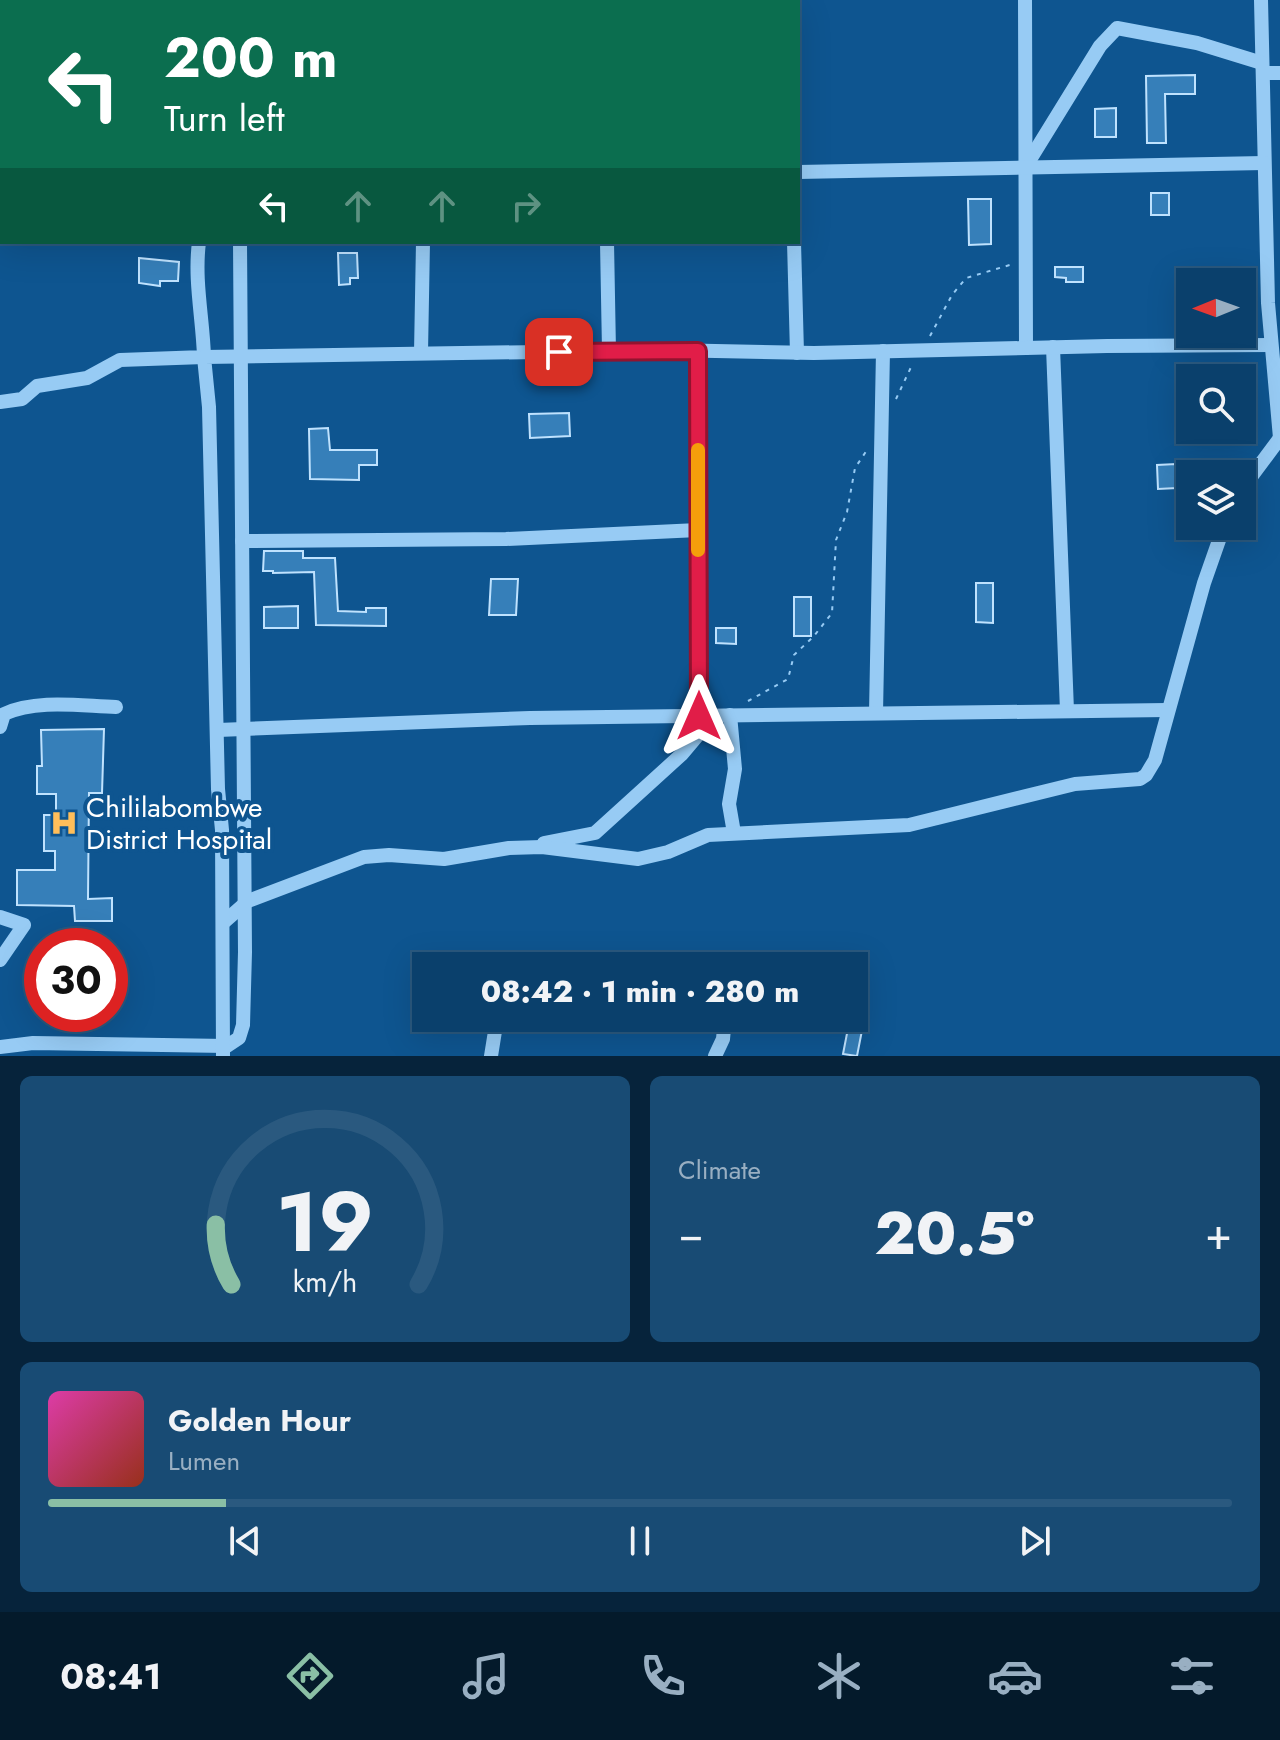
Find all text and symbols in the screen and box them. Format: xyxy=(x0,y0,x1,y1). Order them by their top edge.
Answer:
text: 200 m xyxy=(164,17,338,98)
icon: left xyxy=(32,32,136,136)
text: Turn left xyxy=(164,92,285,144)
icon: left xyxy=(252,184,296,228)
icon: ahead xyxy=(336,184,380,228)
icon: ahead xyxy=(420,184,464,228)
icon: right xyxy=(504,184,548,228)
north arrow xyxy=(1176,268,1256,348)
map controls xyxy=(1176,268,1256,540)
pin xyxy=(525,318,593,386)
icon: arrive xyxy=(537,330,581,374)
button: search xyxy=(1176,364,1256,444)
button: layers xyxy=(1176,460,1256,540)
position arrow xyxy=(657,674,741,758)
place label: Chililabombwe District Hospital xyxy=(86,787,272,860)
hospital icon: Chililabombwe District Hospital xyxy=(49,808,79,838)
speed limit sign: 30 xyxy=(24,928,128,1032)
text: 08:42 · 1 min · 280 m xyxy=(481,970,799,1013)
text: Climate xyxy=(678,1151,761,1189)
text: 19 xyxy=(276,1162,374,1282)
text: 20.5° xyxy=(875,1190,1034,1277)
text: − xyxy=(678,1202,704,1266)
text: + xyxy=(1205,1202,1232,1266)
text: km/h xyxy=(293,1261,357,1303)
text: Golden Hour xyxy=(168,1399,351,1442)
text: Lumen xyxy=(168,1442,240,1480)
icon: previous xyxy=(223,1519,267,1563)
icon: pause xyxy=(618,1519,662,1563)
icon: next xyxy=(1013,1519,1057,1563)
icon: directions xyxy=(282,1648,338,1704)
icon: music xyxy=(458,1648,514,1704)
icon: phone xyxy=(635,1648,691,1704)
icon: climate xyxy=(811,1648,867,1704)
icon: car xyxy=(987,1648,1043,1704)
icon: filters xyxy=(1164,1648,1220,1704)
text: 08:41 xyxy=(60,1650,162,1702)

